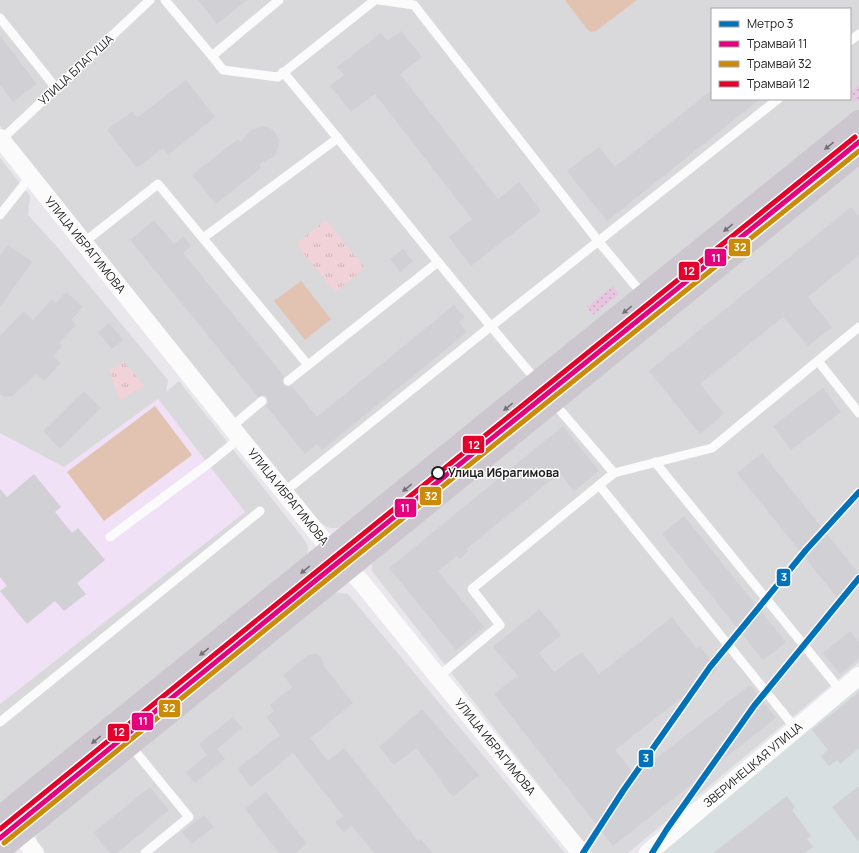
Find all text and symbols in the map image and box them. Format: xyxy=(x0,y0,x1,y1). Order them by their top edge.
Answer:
legend xyxy=(711,8,851,100)
text: Метро 3 xyxy=(747,15,793,32)
street label: УЛИЦА БЛАГУША xyxy=(34,30,117,109)
text: Трамвай 11 xyxy=(747,35,807,52)
text: Трамвай 32 xyxy=(747,55,812,72)
text: Трамвай 12 xyxy=(747,75,810,92)
one-way arrow xyxy=(823,142,834,150)
street label: УЛИЦА ИБРАГИМОВА xyxy=(41,193,130,297)
one-way arrow xyxy=(722,224,733,232)
line badge: 32 xyxy=(728,238,751,257)
text: 32 xyxy=(734,239,746,254)
line badge: 11 xyxy=(704,248,727,267)
text: 11 xyxy=(711,250,721,265)
line badge: 12 xyxy=(678,261,700,281)
text: 12 xyxy=(683,263,695,278)
one-way arrow xyxy=(622,306,632,314)
one-way arrow xyxy=(502,402,513,411)
line badge: 12 xyxy=(462,435,485,454)
text: 12 xyxy=(468,437,480,452)
street label: УЛИЦА ИБРАГИМОВА xyxy=(244,445,333,549)
place label: Улица Ибрагимова xyxy=(448,464,559,481)
marker: Улица Ибрагимова xyxy=(431,466,445,480)
one-way arrow xyxy=(401,484,412,493)
line badge: 32 xyxy=(419,486,442,506)
text: 32 xyxy=(425,488,437,503)
line badge: 11 xyxy=(394,498,417,518)
text: 11 xyxy=(400,500,410,515)
one-way arrow xyxy=(300,566,311,574)
line badge: 3 xyxy=(776,568,791,587)
text: 3 xyxy=(781,569,787,584)
one-way arrow xyxy=(199,647,210,656)
street label: УЛИЦА ИБРАГИМОВА xyxy=(451,695,540,799)
line badge: 32 xyxy=(158,699,181,718)
text: 32 xyxy=(163,700,175,715)
line badge: 11 xyxy=(131,712,154,731)
text: 11 xyxy=(138,713,148,728)
street label: ЗВЕРИНЕЦКАЯ УЛИЦА xyxy=(699,718,806,811)
line badge: 12 xyxy=(107,723,130,742)
text: 12 xyxy=(113,724,125,739)
one-way arrow xyxy=(90,735,101,744)
line badge: 3 xyxy=(638,749,654,768)
text: 3 xyxy=(643,750,649,765)

